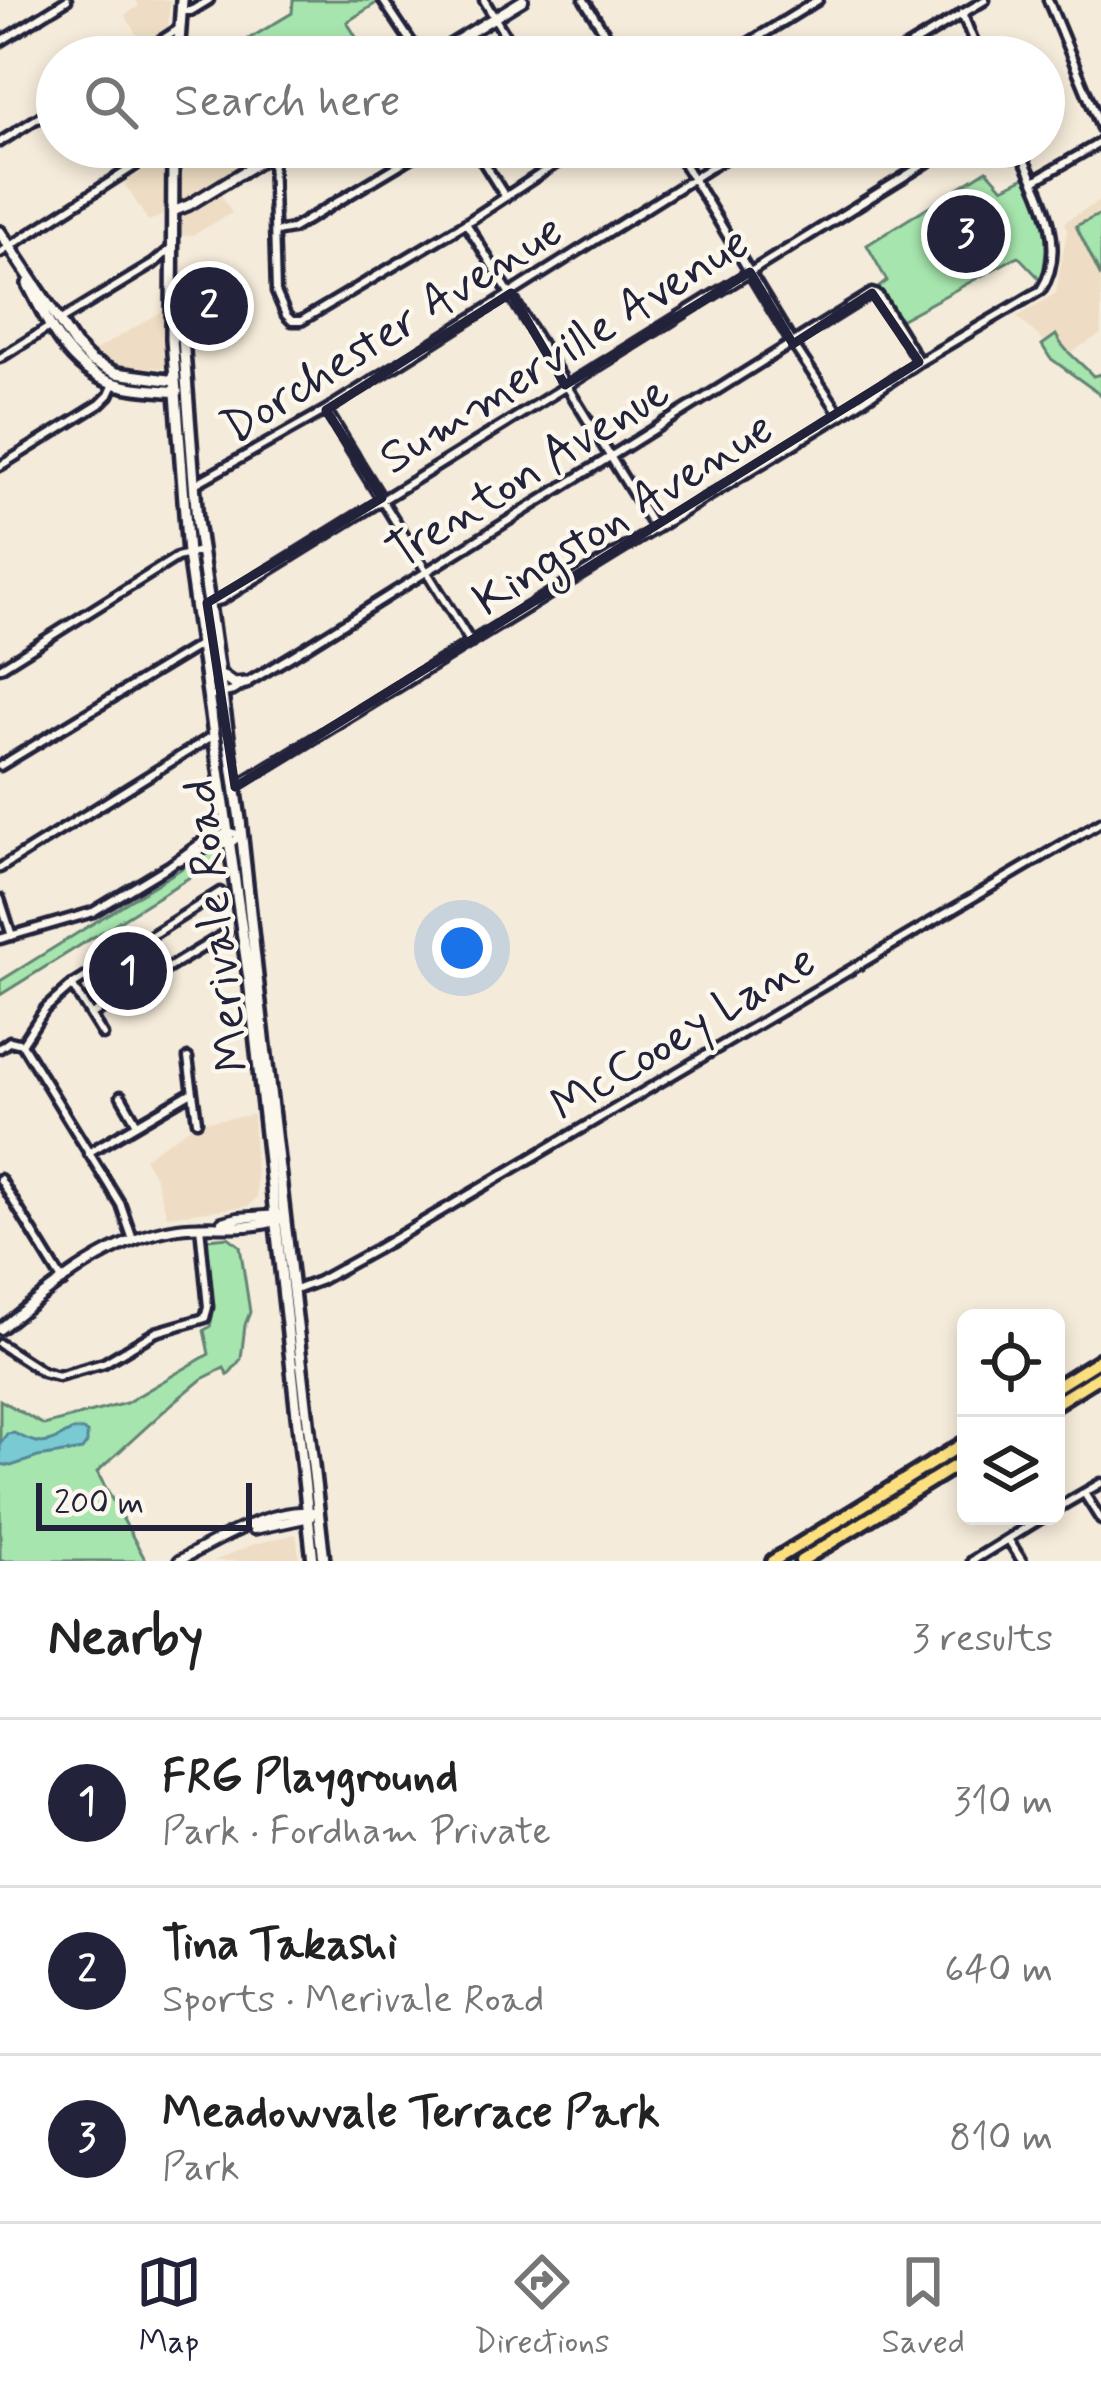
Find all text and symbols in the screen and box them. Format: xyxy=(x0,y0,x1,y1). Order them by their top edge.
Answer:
search box xyxy=(36,36,1065,168)
icon: search xyxy=(78,69,144,135)
text: Search here xyxy=(174,73,401,132)
pin: 3 xyxy=(927,189,1005,279)
street label: Dorchester Avenue xyxy=(210,200,575,460)
street label: Summerville Avenue xyxy=(368,212,762,490)
pin: 2 xyxy=(170,261,248,351)
street label: Trenton Avenue xyxy=(376,361,682,585)
street label: Kingston Avenue xyxy=(462,397,787,635)
street label: Merivale Road xyxy=(168,776,267,1076)
your location xyxy=(432,918,492,978)
pin: 1 xyxy=(89,926,167,1016)
street label: McCooey Lane xyxy=(539,930,828,1138)
map controls xyxy=(957,1309,1065,1525)
button: locate xyxy=(957,1309,1065,1417)
button: layers xyxy=(957,1417,1065,1525)
scale bar xyxy=(36,1477,252,1530)
text: 200 m xyxy=(54,1482,144,1526)
text: Nearby xyxy=(48,1606,203,1672)
text: 3 results xyxy=(912,1614,1053,1665)
text: FRG Playground xyxy=(162,1748,458,1807)
text: 1 xyxy=(78,1777,96,1828)
text: 310 m xyxy=(954,1777,1053,1828)
text: Park · Fordham Private xyxy=(162,1807,551,1858)
text: Tina Takashi xyxy=(162,1916,398,1975)
text: 2 xyxy=(77,1945,97,1996)
text: 640 m xyxy=(944,1945,1053,1996)
text: Sports · Merivale Road xyxy=(162,1975,544,2026)
text: Meadowvale Terrace Park xyxy=(162,2084,660,2143)
text: 3 xyxy=(78,2113,96,2164)
text: 810 m xyxy=(949,2113,1053,2164)
text: Park xyxy=(162,2143,240,2194)
tab: Map xyxy=(136,2249,202,2365)
tab: Directions xyxy=(474,2249,610,2365)
tab: Saved xyxy=(882,2249,965,2365)

